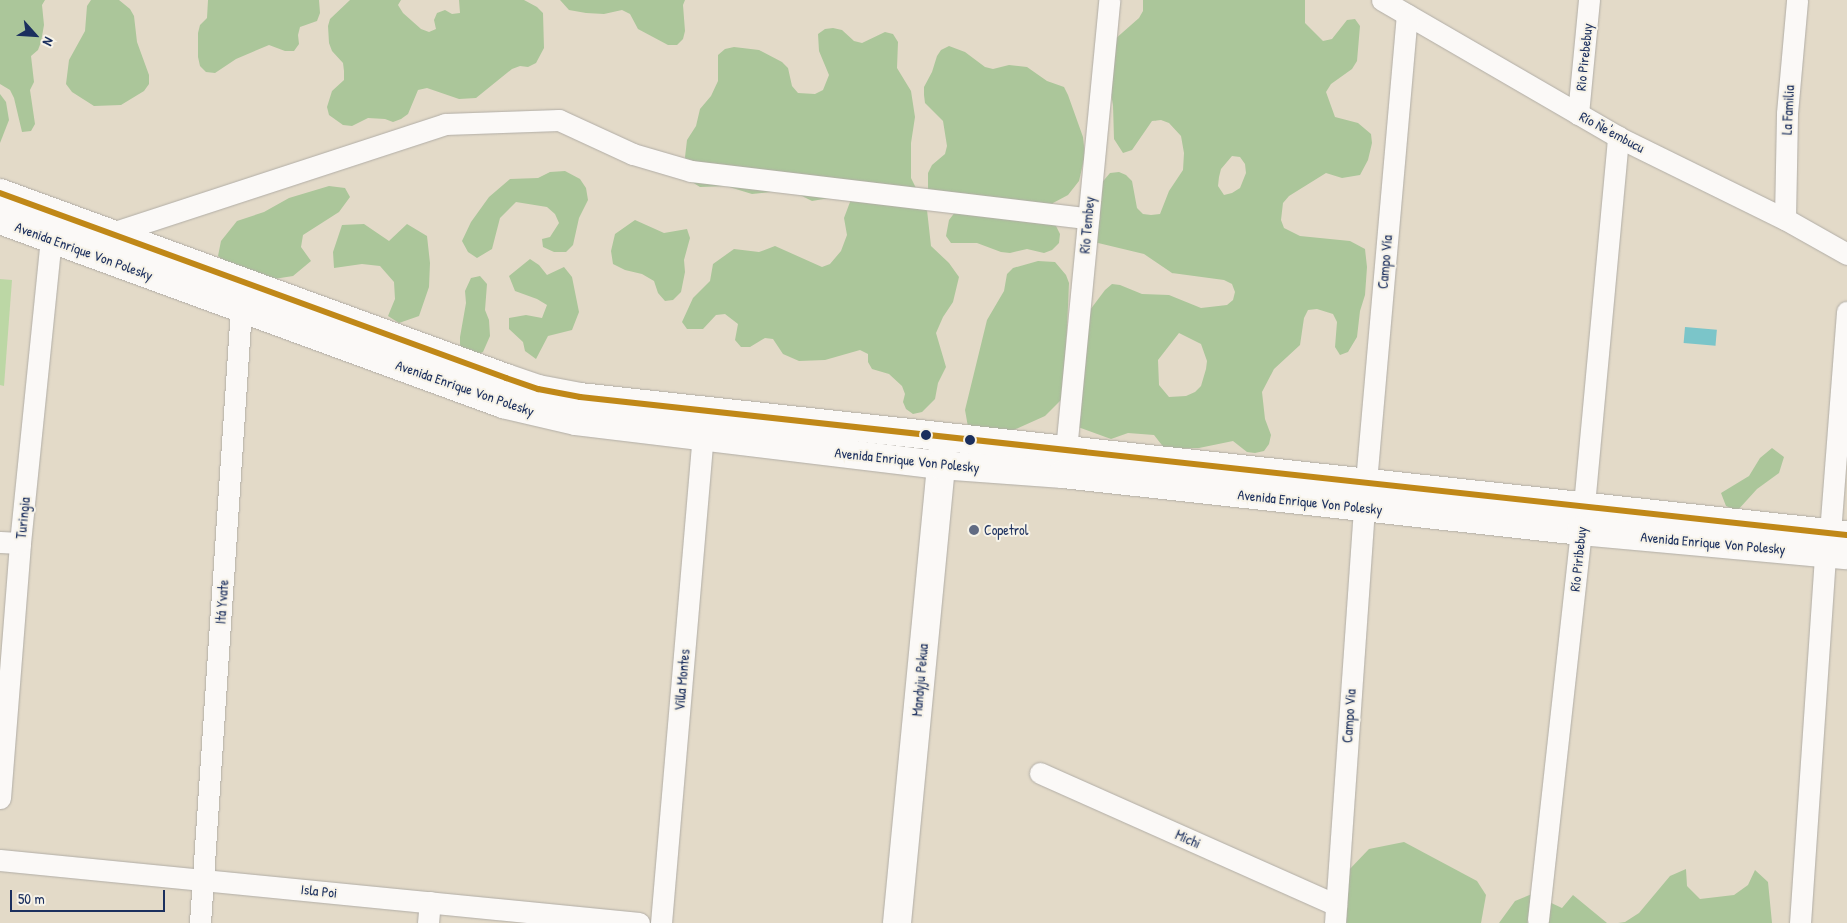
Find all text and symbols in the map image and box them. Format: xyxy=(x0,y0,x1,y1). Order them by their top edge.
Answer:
north arrow xyxy=(10,10,60,60)
street label: Rio Pirebebuy xyxy=(1572,22,1596,92)
text: N xyxy=(39,34,59,49)
street label: La Familia xyxy=(1778,85,1798,135)
street label: Río Ñe'embucu xyxy=(1577,108,1647,156)
street label: Río Tembey xyxy=(1076,196,1098,254)
street label: Avenida Enrique Von Polesky xyxy=(13,218,155,284)
street label: Campo Vía xyxy=(1374,234,1396,290)
street label: Avenida Enrique Von Polesky xyxy=(394,356,536,420)
unlabelled marker xyxy=(921,430,931,440)
unlabelled marker xyxy=(965,435,975,445)
street label: Avenida Enrique Von Polesky xyxy=(834,444,980,476)
street label: Avenida Enrique Von Polesky xyxy=(1237,486,1383,518)
street label: Turingia xyxy=(12,496,34,540)
place label: Copetrol xyxy=(984,522,1028,538)
marker: Copetrol xyxy=(968,524,980,536)
street label: Río Piribebuy xyxy=(1566,526,1590,592)
street label: Avenida Enrique Von Polesky xyxy=(1640,528,1786,558)
street label: Itá Yvate xyxy=(212,579,232,625)
street label: Mandyju Pekua xyxy=(908,643,932,717)
street label: Villa Montes xyxy=(671,648,693,712)
street label: Campo Via xyxy=(1339,688,1359,744)
street label: Michi xyxy=(1173,826,1203,852)
scale bar xyxy=(12,880,168,912)
street label: Isla Poi xyxy=(300,881,338,901)
text: 50 m xyxy=(18,888,45,909)

